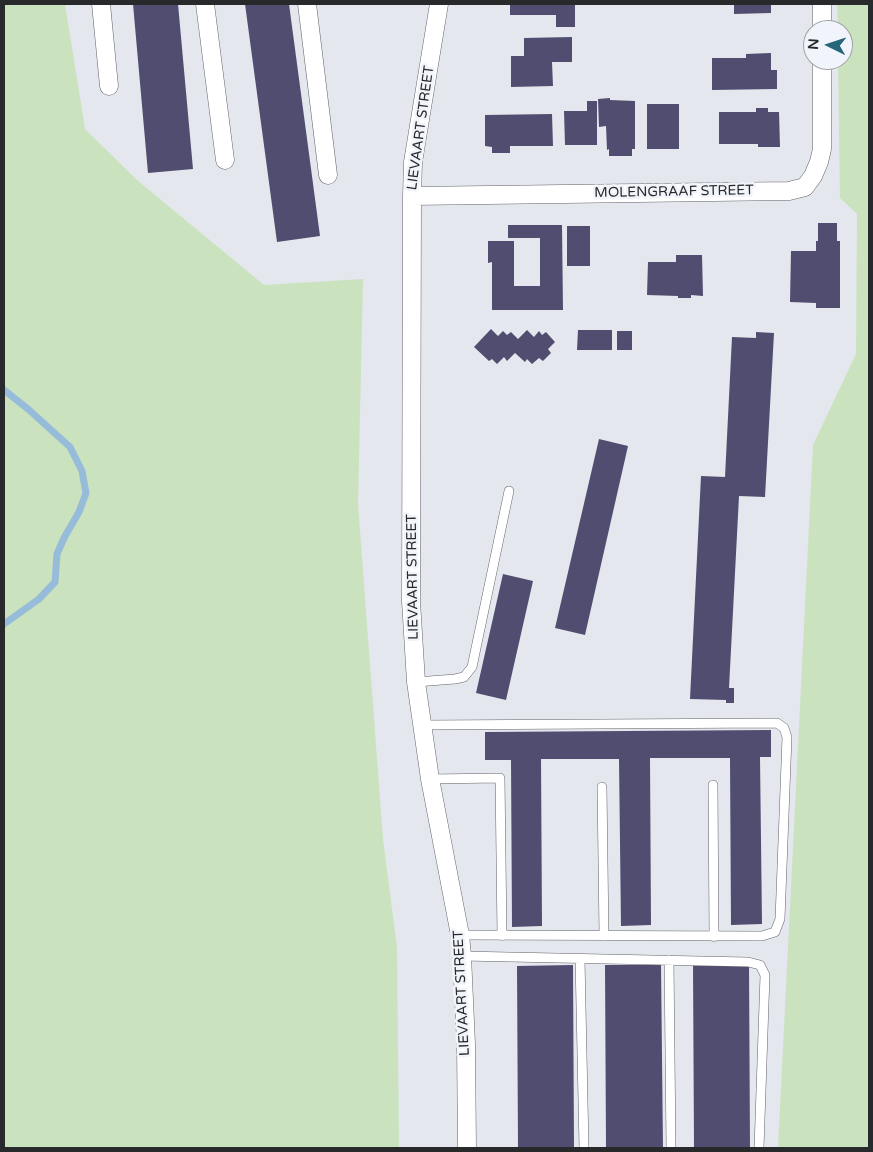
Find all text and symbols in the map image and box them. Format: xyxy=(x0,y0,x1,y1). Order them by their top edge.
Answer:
north arrow xyxy=(803,20,853,70)
text: N xyxy=(805,38,822,50)
street label: LIEVAART STREET xyxy=(404,65,438,191)
street label: MOLENGRAAF STREET xyxy=(594,182,754,202)
street label: LIEVAART STREET xyxy=(404,514,422,640)
street label: LIEVAART STREET xyxy=(450,930,474,1056)

